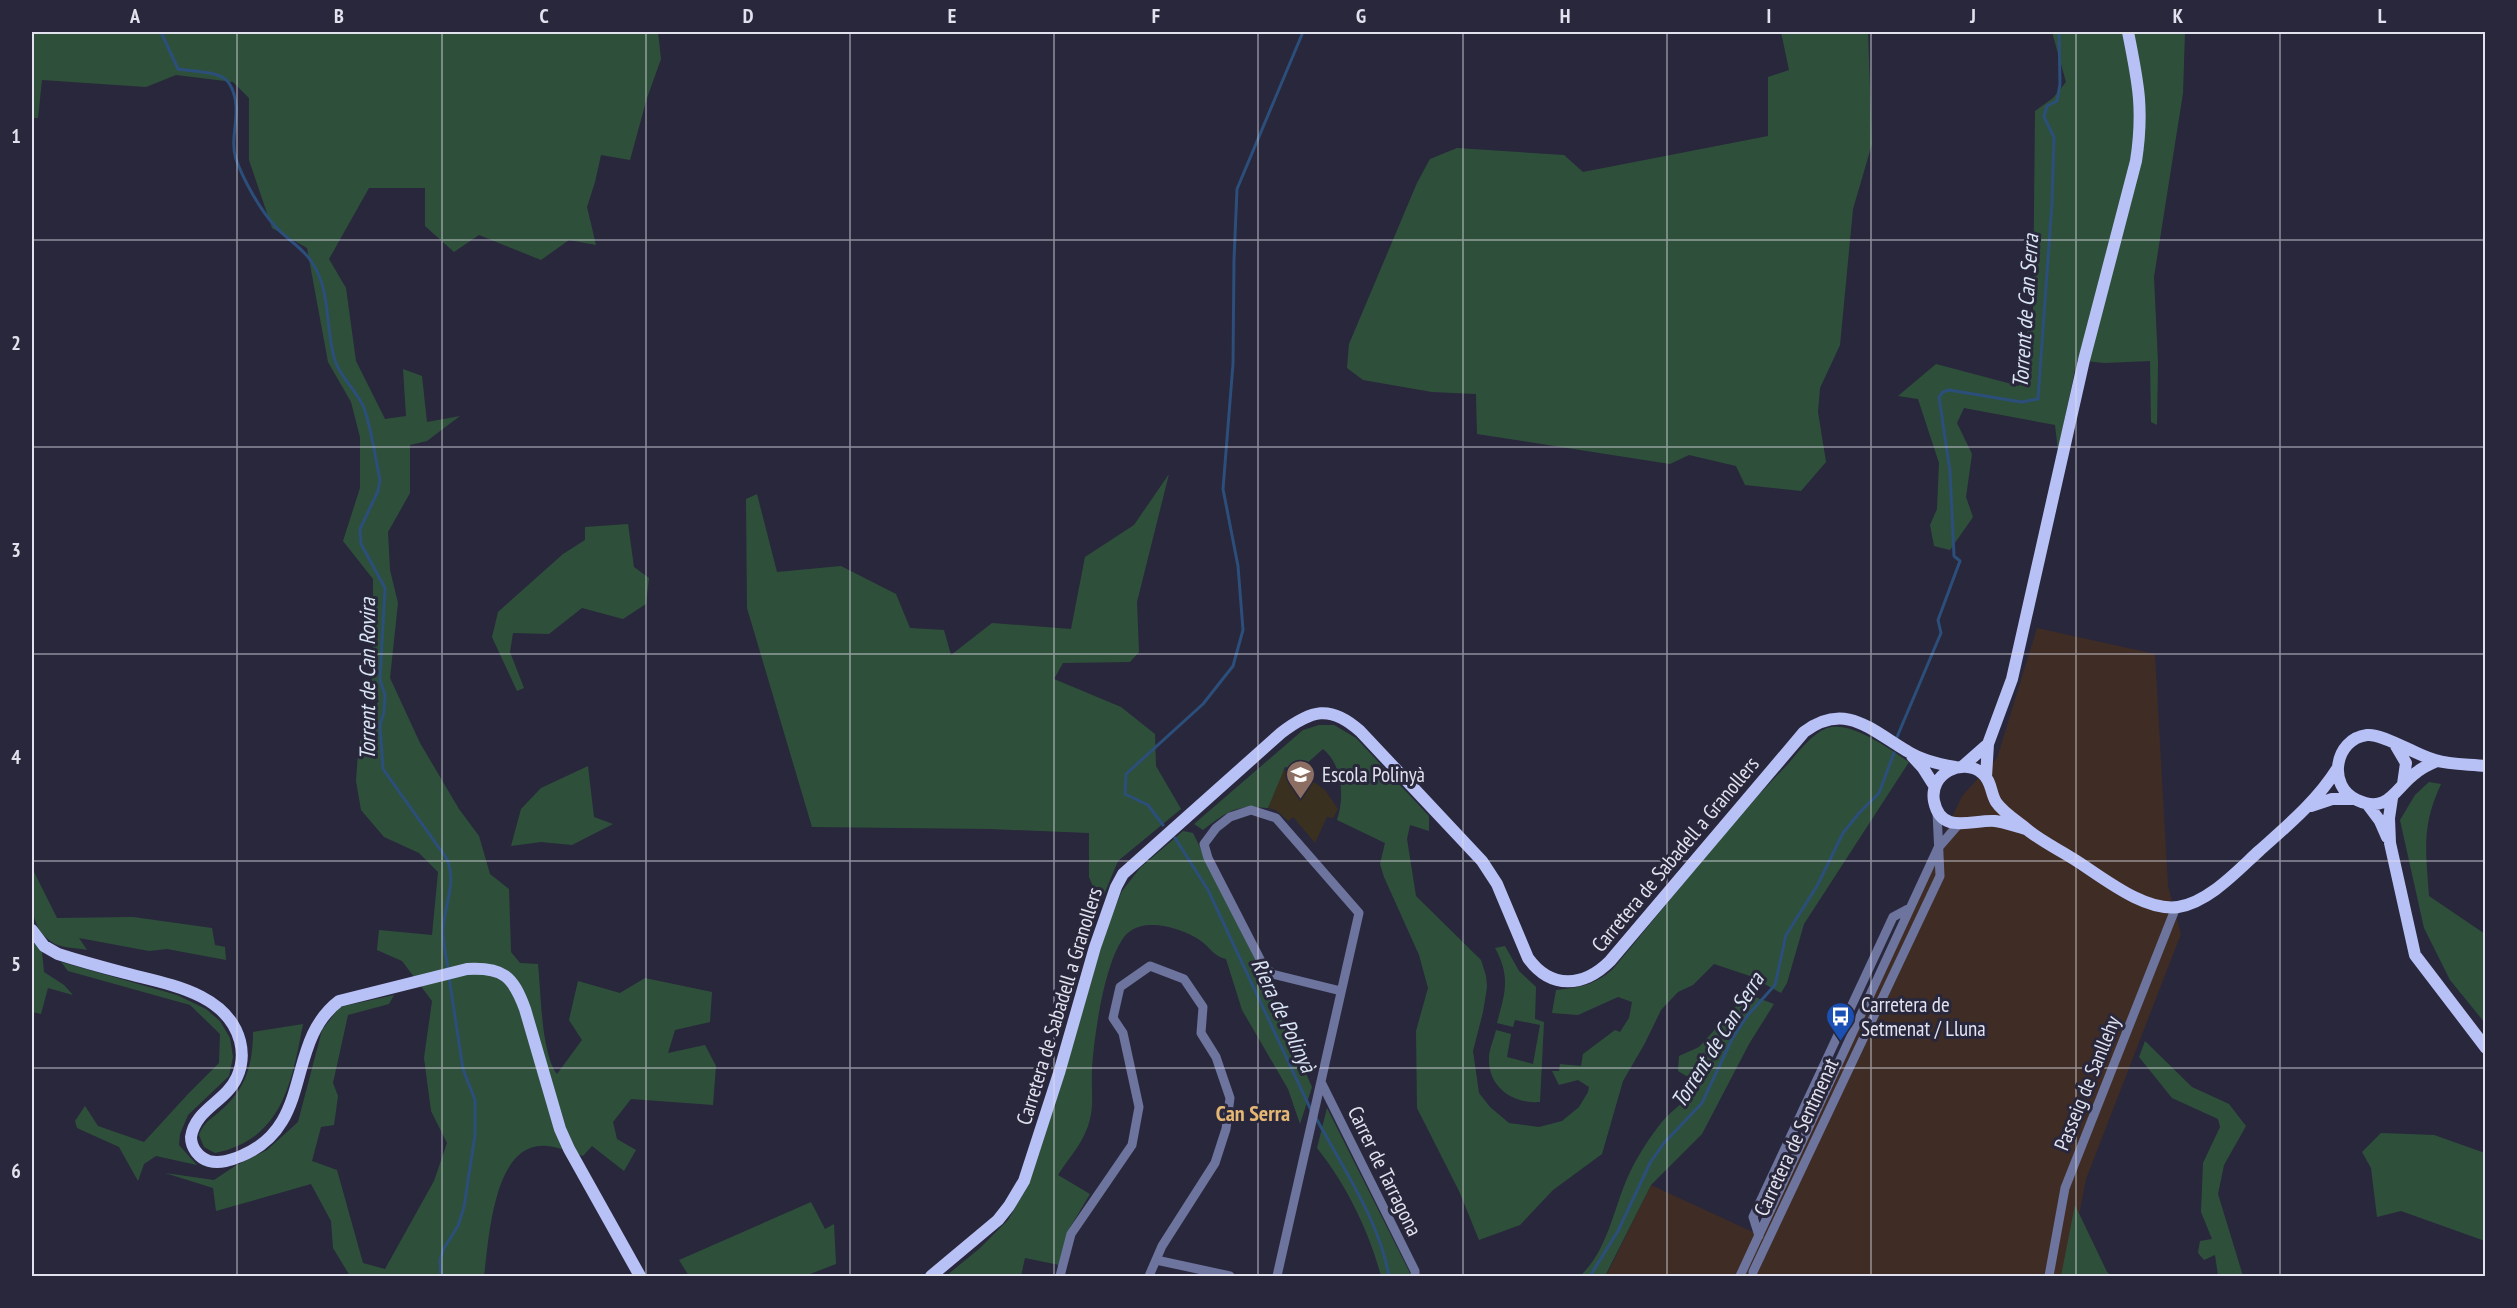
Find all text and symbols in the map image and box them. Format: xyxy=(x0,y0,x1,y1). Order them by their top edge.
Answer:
text: A xyxy=(129,3,141,29)
text: B xyxy=(334,3,344,29)
text: C xyxy=(539,3,549,29)
text: D xyxy=(743,3,754,29)
text: E xyxy=(948,3,956,29)
text: F xyxy=(1152,3,1160,29)
text: G xyxy=(1356,3,1366,29)
text: H xyxy=(1560,3,1570,29)
text: I xyxy=(1767,3,1771,29)
text: J xyxy=(1969,3,1976,29)
text: K xyxy=(2173,3,2184,29)
text: L xyxy=(2378,3,2387,29)
text: 1 xyxy=(11,123,21,149)
water label: Torrent de Can Serra xyxy=(2006,232,2044,389)
text: 2 xyxy=(11,330,21,356)
text: 3 xyxy=(11,537,21,563)
water label: Torrent de Can Rovira xyxy=(353,597,381,760)
text: 4 xyxy=(11,744,21,770)
street label: Carretera de Sabadell a Granollers xyxy=(1585,751,1765,957)
school or university icon: Escola Polinyà xyxy=(1285,758,1317,800)
place label: Escola Polinyà xyxy=(1322,761,1425,788)
street label: Carretera de Sabadell a Granollers xyxy=(1010,884,1108,1128)
text: 5 xyxy=(11,951,21,977)
water label: Riera de Polinyà xyxy=(1245,954,1323,1078)
water label: Torrent de Can Serra xyxy=(1664,966,1770,1113)
place label: Carretera de Setmenat / Lluna xyxy=(1861,991,1986,1042)
bus stop icon: Carretera de Setmenat / Lluna xyxy=(1824,1000,1856,1042)
street label: Passeig de Sanllehy xyxy=(2048,1012,2126,1154)
street label: Carretera de Sentmenat xyxy=(1748,1053,1845,1220)
district label: Can Serra xyxy=(1216,1099,1290,1127)
street label: Carrer de Tarragona xyxy=(1342,1101,1428,1241)
text: 6 xyxy=(11,1158,21,1184)

